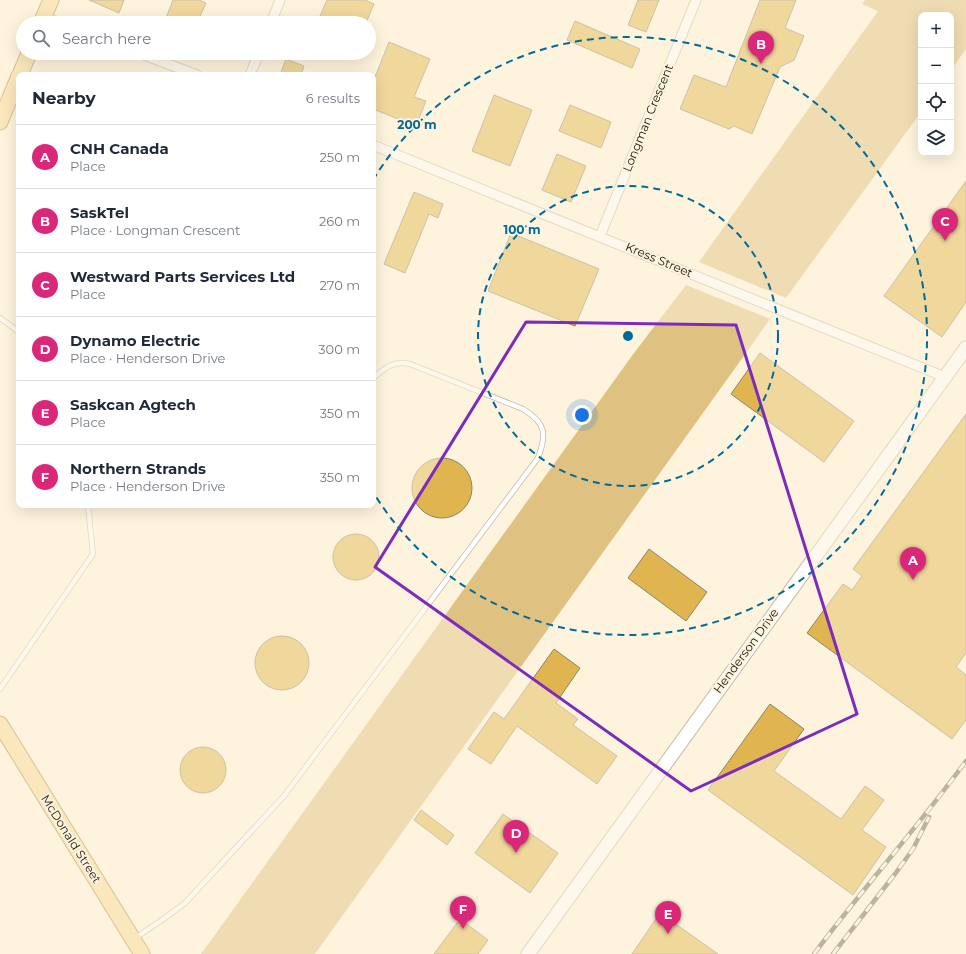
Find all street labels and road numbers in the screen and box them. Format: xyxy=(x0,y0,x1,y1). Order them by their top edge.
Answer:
street label: Longman Crescent xyxy=(619,62,676,174)
street label: Kress Street xyxy=(623,239,695,280)
street label: Henderson Drive xyxy=(710,605,781,696)
street label: McDonald Street xyxy=(38,792,105,886)

